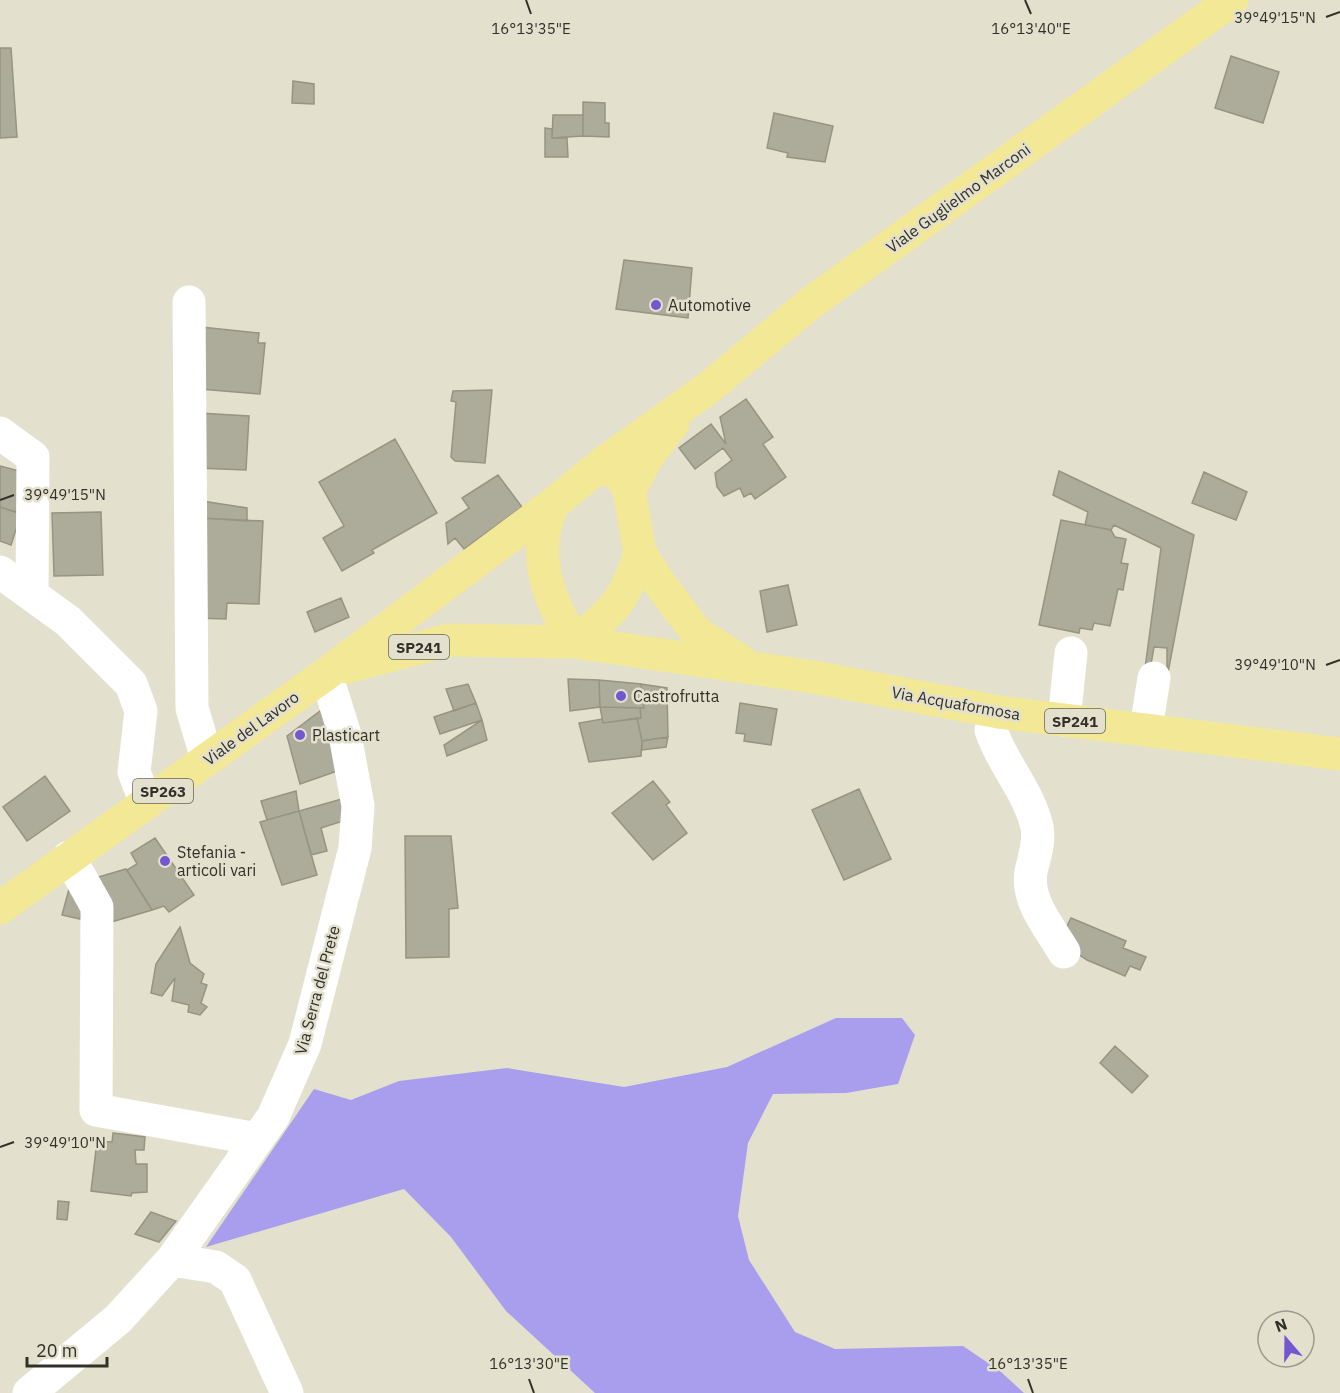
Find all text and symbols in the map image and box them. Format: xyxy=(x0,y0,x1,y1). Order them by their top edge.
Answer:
text: 39°49'15"N xyxy=(1234,8,1316,27)
text: 16°13'35"E xyxy=(491,19,571,38)
text: 16°13'40"E xyxy=(991,19,1071,38)
street label: Viale Guglielmo Marconi xyxy=(882,139,1034,257)
place label: Automotive xyxy=(668,295,751,315)
marker: Automotive xyxy=(649,298,663,312)
text: 39°49'15"N xyxy=(24,485,106,504)
road number: SP241 xyxy=(389,635,449,659)
text: 39°49'10"N xyxy=(1234,655,1316,674)
street label: Via Acquaformosa xyxy=(890,682,1022,724)
place label: Castrofrutta xyxy=(633,686,720,706)
street label: Viale del Lavoro xyxy=(199,687,303,769)
marker: Castrofrutta xyxy=(614,689,628,703)
road number: SP241 xyxy=(1045,709,1105,733)
place label: Plasticart xyxy=(312,725,380,745)
marker: Plasticart xyxy=(293,728,307,742)
road number: SP263 xyxy=(133,779,193,803)
place label: Stefania - articoli vari xyxy=(177,842,256,880)
marker: Stefania - articoli vari xyxy=(158,854,172,868)
street label: Via Serra del Prete xyxy=(290,923,344,1057)
text: 39°49'10"N xyxy=(24,1133,106,1152)
north arrow xyxy=(1256,1309,1316,1369)
text: N xyxy=(1272,1314,1290,1336)
scale bar xyxy=(27,1330,106,1368)
text: 20 m xyxy=(36,1339,78,1362)
text: 16°13'30"E xyxy=(489,1354,569,1373)
text: 16°13'35"E xyxy=(988,1354,1068,1373)

